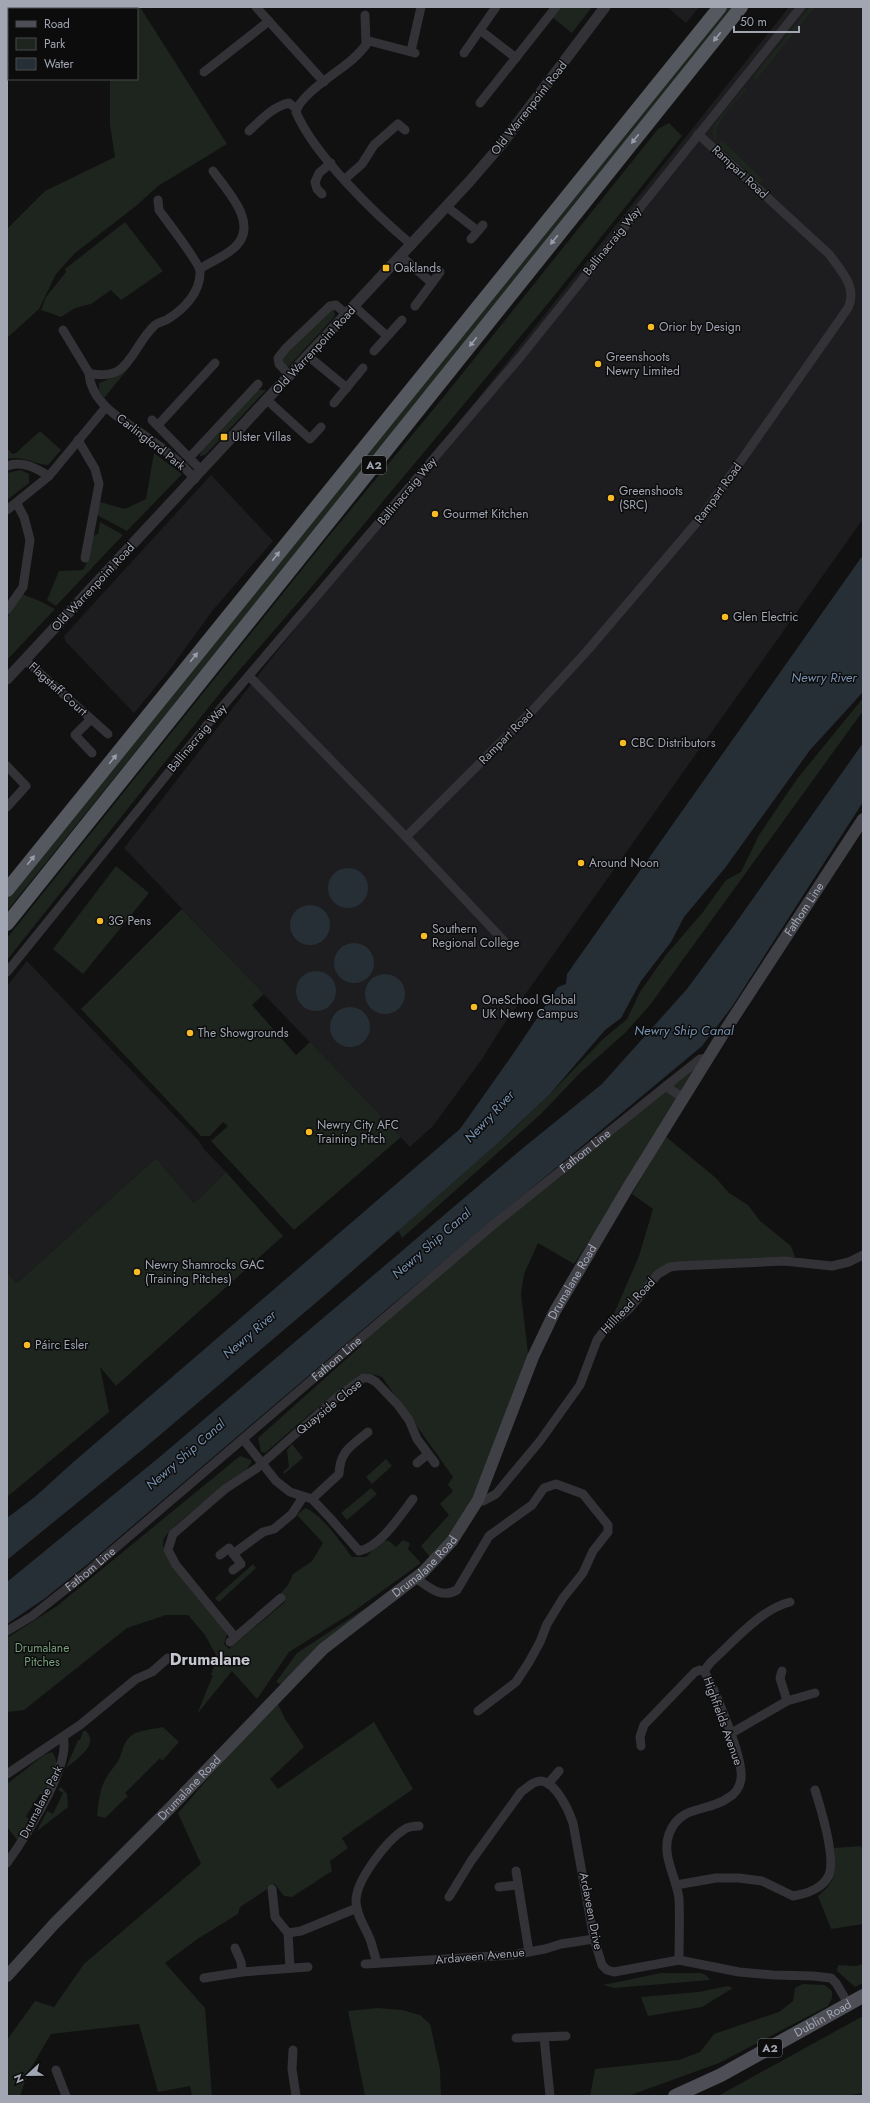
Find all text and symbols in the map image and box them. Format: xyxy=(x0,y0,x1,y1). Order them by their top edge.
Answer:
legend xyxy=(8,8,138,80)
scale bar xyxy=(734,8,799,34)
text: 50 m xyxy=(740,13,767,31)
text: Road xyxy=(44,15,70,33)
one-way arrow xyxy=(712,32,721,43)
text: Park xyxy=(44,35,66,53)
text: Water xyxy=(44,55,75,73)
street label: Old Warrenpoint Road xyxy=(487,57,571,159)
one-way arrow xyxy=(631,133,640,144)
street label: Rampart Road xyxy=(708,141,772,203)
street label: Ballinacraig Way xyxy=(579,202,646,279)
one-way arrow xyxy=(550,235,559,246)
place label: Oaklands xyxy=(394,259,441,277)
marker: Oaklands xyxy=(381,263,391,273)
street label: Old Warrenpoint Road xyxy=(268,302,360,398)
place label: Orior by Design xyxy=(659,318,741,336)
marker: Orior by Design xyxy=(646,322,656,332)
one-way arrow xyxy=(469,336,477,347)
place label: Greenshoots Newry Limited xyxy=(606,348,680,380)
marker: Greenshoots Newry Limited xyxy=(593,359,603,369)
street label: Carlingford Park xyxy=(113,409,190,475)
place label: Ulster Villas xyxy=(232,428,291,446)
marker: Ulster Villas xyxy=(219,432,229,442)
street label: Ballinacraig Way xyxy=(373,452,441,529)
road number: A2 xyxy=(362,456,386,474)
street label: Rampart Road xyxy=(690,459,746,527)
place label: Greenshoots (SRC) xyxy=(619,482,683,514)
marker: Greenshoots (SRC) xyxy=(606,493,616,503)
place label: Gourmet Kitchen xyxy=(443,505,529,523)
marker: Gourmet Kitchen xyxy=(430,509,440,519)
street label: Old Warrenpoint Road xyxy=(47,539,139,635)
one-way arrow xyxy=(271,551,280,562)
place label: Glen Electric xyxy=(733,608,799,626)
marker: Glen Electric xyxy=(720,612,730,622)
one-way arrow xyxy=(190,652,199,663)
street label: Flagstaff Court xyxy=(25,658,91,720)
water label: Newry River xyxy=(791,668,857,687)
street label: Ballinacraig Way xyxy=(163,699,231,776)
street label: Rampart Road xyxy=(475,706,537,768)
place label: CBC Distributors xyxy=(631,734,716,752)
marker: CBC Distributors xyxy=(618,738,628,748)
one-way arrow xyxy=(108,753,117,764)
place label: Around Noon xyxy=(589,854,659,872)
one-way arrow xyxy=(27,855,36,865)
marker: Around Noon xyxy=(576,858,586,868)
street label: Fathom Line xyxy=(780,879,828,940)
place label: 3G Pens xyxy=(108,912,151,930)
marker: 3G Pens xyxy=(95,916,105,926)
place label: Southern Regional College xyxy=(432,920,519,952)
marker: Southern Regional College xyxy=(419,931,429,941)
place label: OneSchool Global UK Newry Campus xyxy=(482,991,578,1023)
marker: OneSchool Global UK Newry Campus xyxy=(469,1002,479,1012)
water label: Newry Ship Canal xyxy=(634,1021,735,1040)
place label: The Showgrounds xyxy=(198,1024,289,1042)
marker: The Showgrounds xyxy=(185,1028,195,1038)
water label: Newry River xyxy=(460,1085,519,1147)
place label: Newry City AFC Training Pitch xyxy=(317,1116,399,1148)
street label: Fathom Line xyxy=(556,1125,615,1177)
marker: Newry City AFC Training Pitch xyxy=(304,1127,314,1137)
water label: Newry Ship Canal xyxy=(388,1203,476,1283)
street label: Drumalane Road xyxy=(543,1241,601,1322)
place label: Newry Shamrocks GAC (Training Pitches) xyxy=(145,1256,265,1288)
marker: Newry Shamrocks GAC (Training Pitches) xyxy=(132,1267,142,1277)
street label: Hillhead Road xyxy=(597,1274,659,1338)
water label: Newry River xyxy=(218,1305,281,1363)
street label: Fathom Line xyxy=(308,1332,366,1385)
place label: Páirc Esler xyxy=(35,1336,89,1354)
marker: Páirc Esler xyxy=(22,1340,32,1350)
street label: Quayside Close xyxy=(292,1375,366,1439)
water label: Newry Ship Canal xyxy=(142,1414,230,1494)
street label: Drumalane Road xyxy=(388,1532,462,1602)
street label: Fathom Line xyxy=(61,1543,120,1596)
park label: Drumalane Pitches xyxy=(15,1639,69,1671)
district label: Drumalane xyxy=(170,1648,250,1671)
street label: Highfields Avenue xyxy=(699,1674,747,1768)
street label: Drumalane Road xyxy=(154,1751,225,1824)
street label: Drumalane Park xyxy=(15,1762,67,1842)
street label: Ardaveen Drive xyxy=(575,1871,607,1951)
street label: Ardaveen Avenue xyxy=(435,1943,525,1969)
street label: Dublin Road xyxy=(791,1995,855,2042)
road number: A2 xyxy=(758,2039,782,2057)
north arrow xyxy=(8,2055,48,2095)
text: N xyxy=(10,2072,28,2086)

